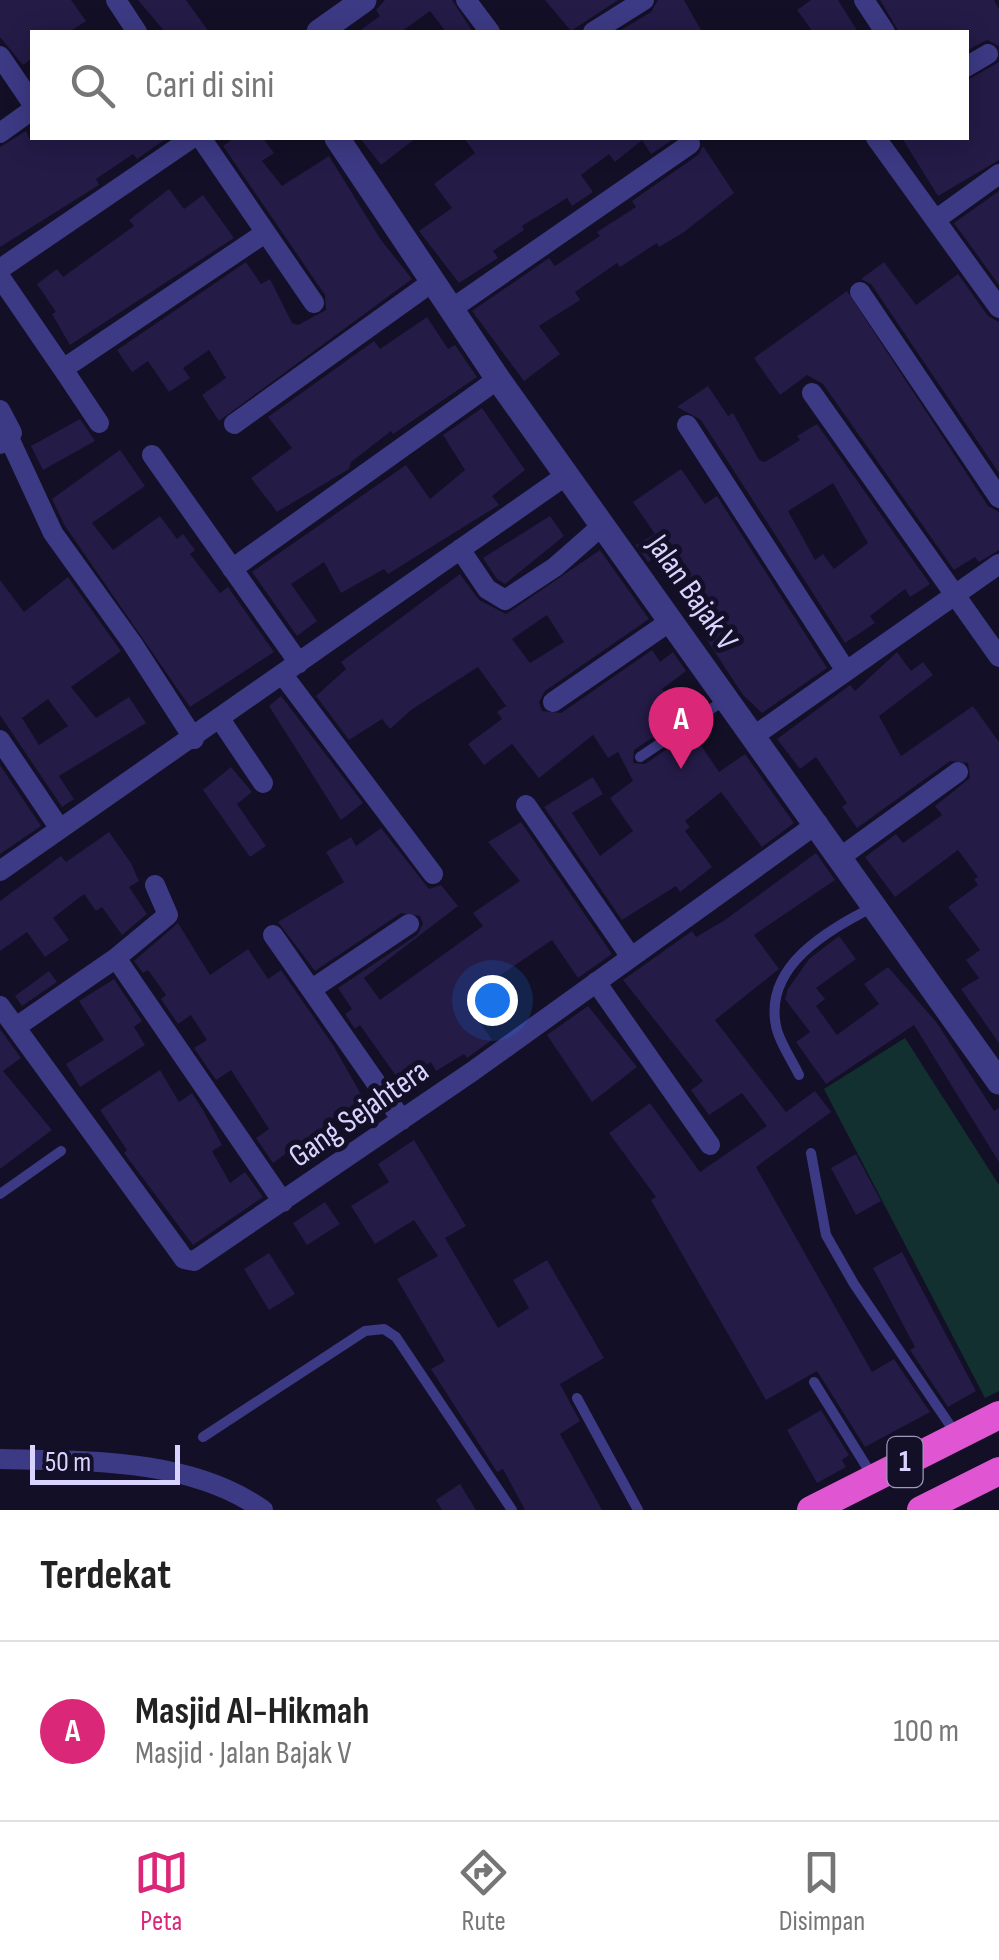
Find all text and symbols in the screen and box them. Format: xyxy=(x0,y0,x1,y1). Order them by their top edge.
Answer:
search box xyxy=(30,30,969,140)
icon: search xyxy=(65,58,120,113)
text: Cari di sini xyxy=(145,63,274,108)
street label: Jalan Bajak V xyxy=(637,527,746,659)
pin: A xyxy=(648,686,714,769)
your location xyxy=(467,975,518,1026)
street label: Gang Sejahtera xyxy=(282,1052,436,1176)
road number: 1 xyxy=(888,1437,922,1487)
scale bar xyxy=(30,1440,180,1484)
text: 50 m xyxy=(45,1446,91,1479)
text: Terdekat xyxy=(40,1550,171,1601)
text: Masjid Al-Hikmah xyxy=(135,1689,369,1734)
text: A xyxy=(65,1712,80,1751)
text: 100 m xyxy=(894,1712,959,1751)
text: Masjid · Jalan Bajak V xyxy=(135,1734,352,1773)
tab: Peta xyxy=(134,1845,189,1938)
tab: Rute xyxy=(456,1845,511,1938)
tab: Disimpan xyxy=(779,1845,865,1938)

